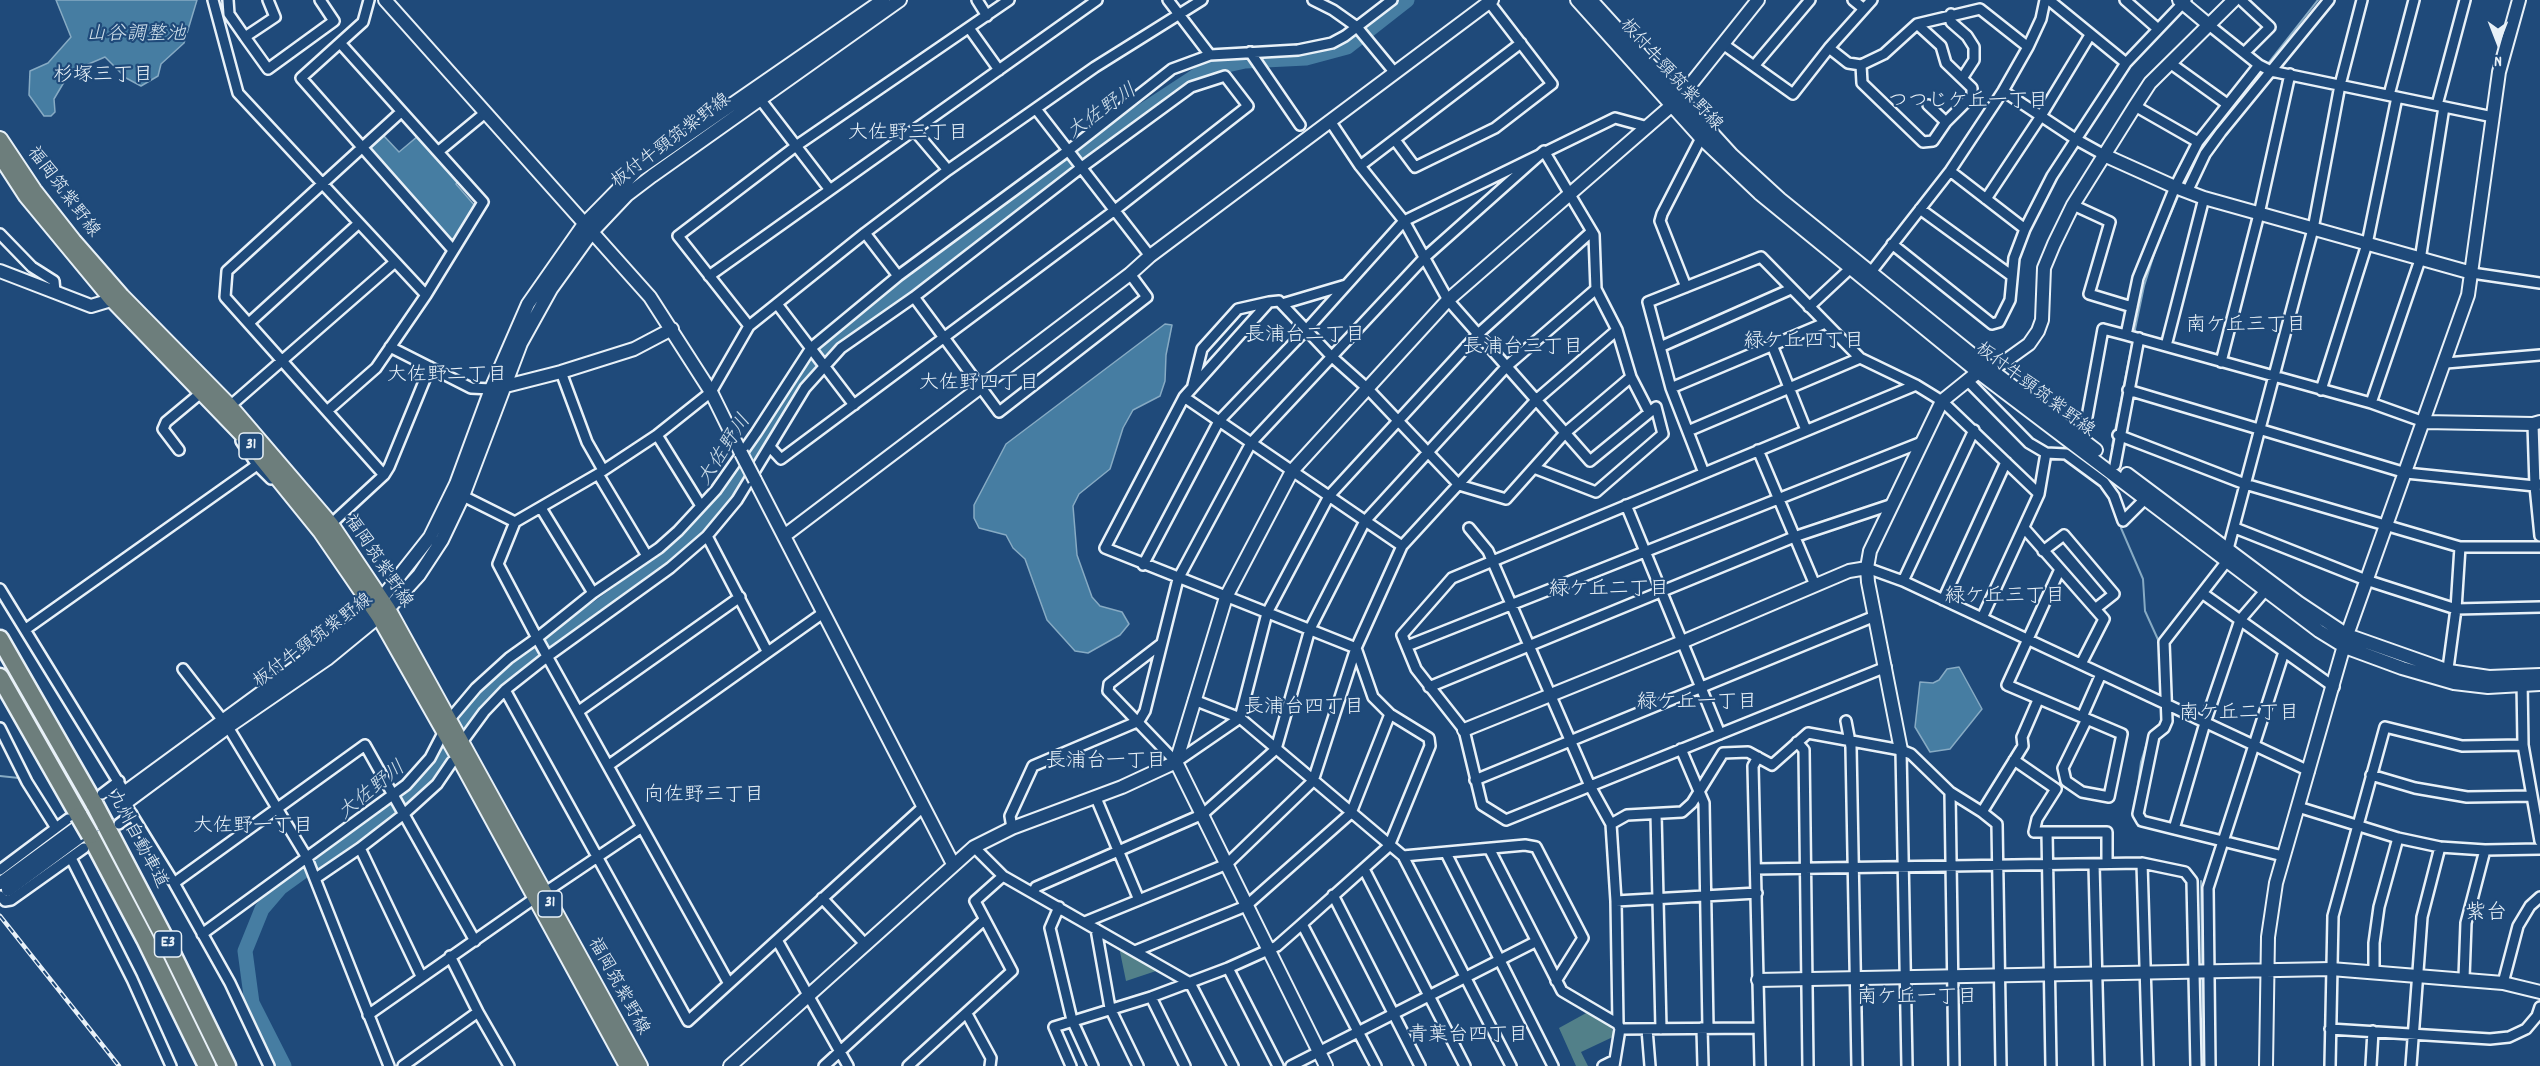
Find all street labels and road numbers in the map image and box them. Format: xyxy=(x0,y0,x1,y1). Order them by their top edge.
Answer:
street label: 板付牛頸筑紫野線 xyxy=(1614,15,1726,137)
street label: 板付牛頸筑紫野線 xyxy=(608,90,736,194)
street label: 福岡筑紫野線 xyxy=(21,143,103,243)
street label: 板付牛頸筑紫野線 xyxy=(1970,339,2098,443)
road number: 31 xyxy=(239,433,263,459)
street label: 福岡筑紫野線 xyxy=(338,511,416,613)
street label: 板付牛頸筑紫野線 xyxy=(250,590,378,694)
street label: 九州自動車道 xyxy=(101,787,171,893)
road number: 31 xyxy=(538,891,562,917)
road number: E3 xyxy=(154,931,182,957)
street label: 福岡筑紫野線 xyxy=(581,935,653,1039)

